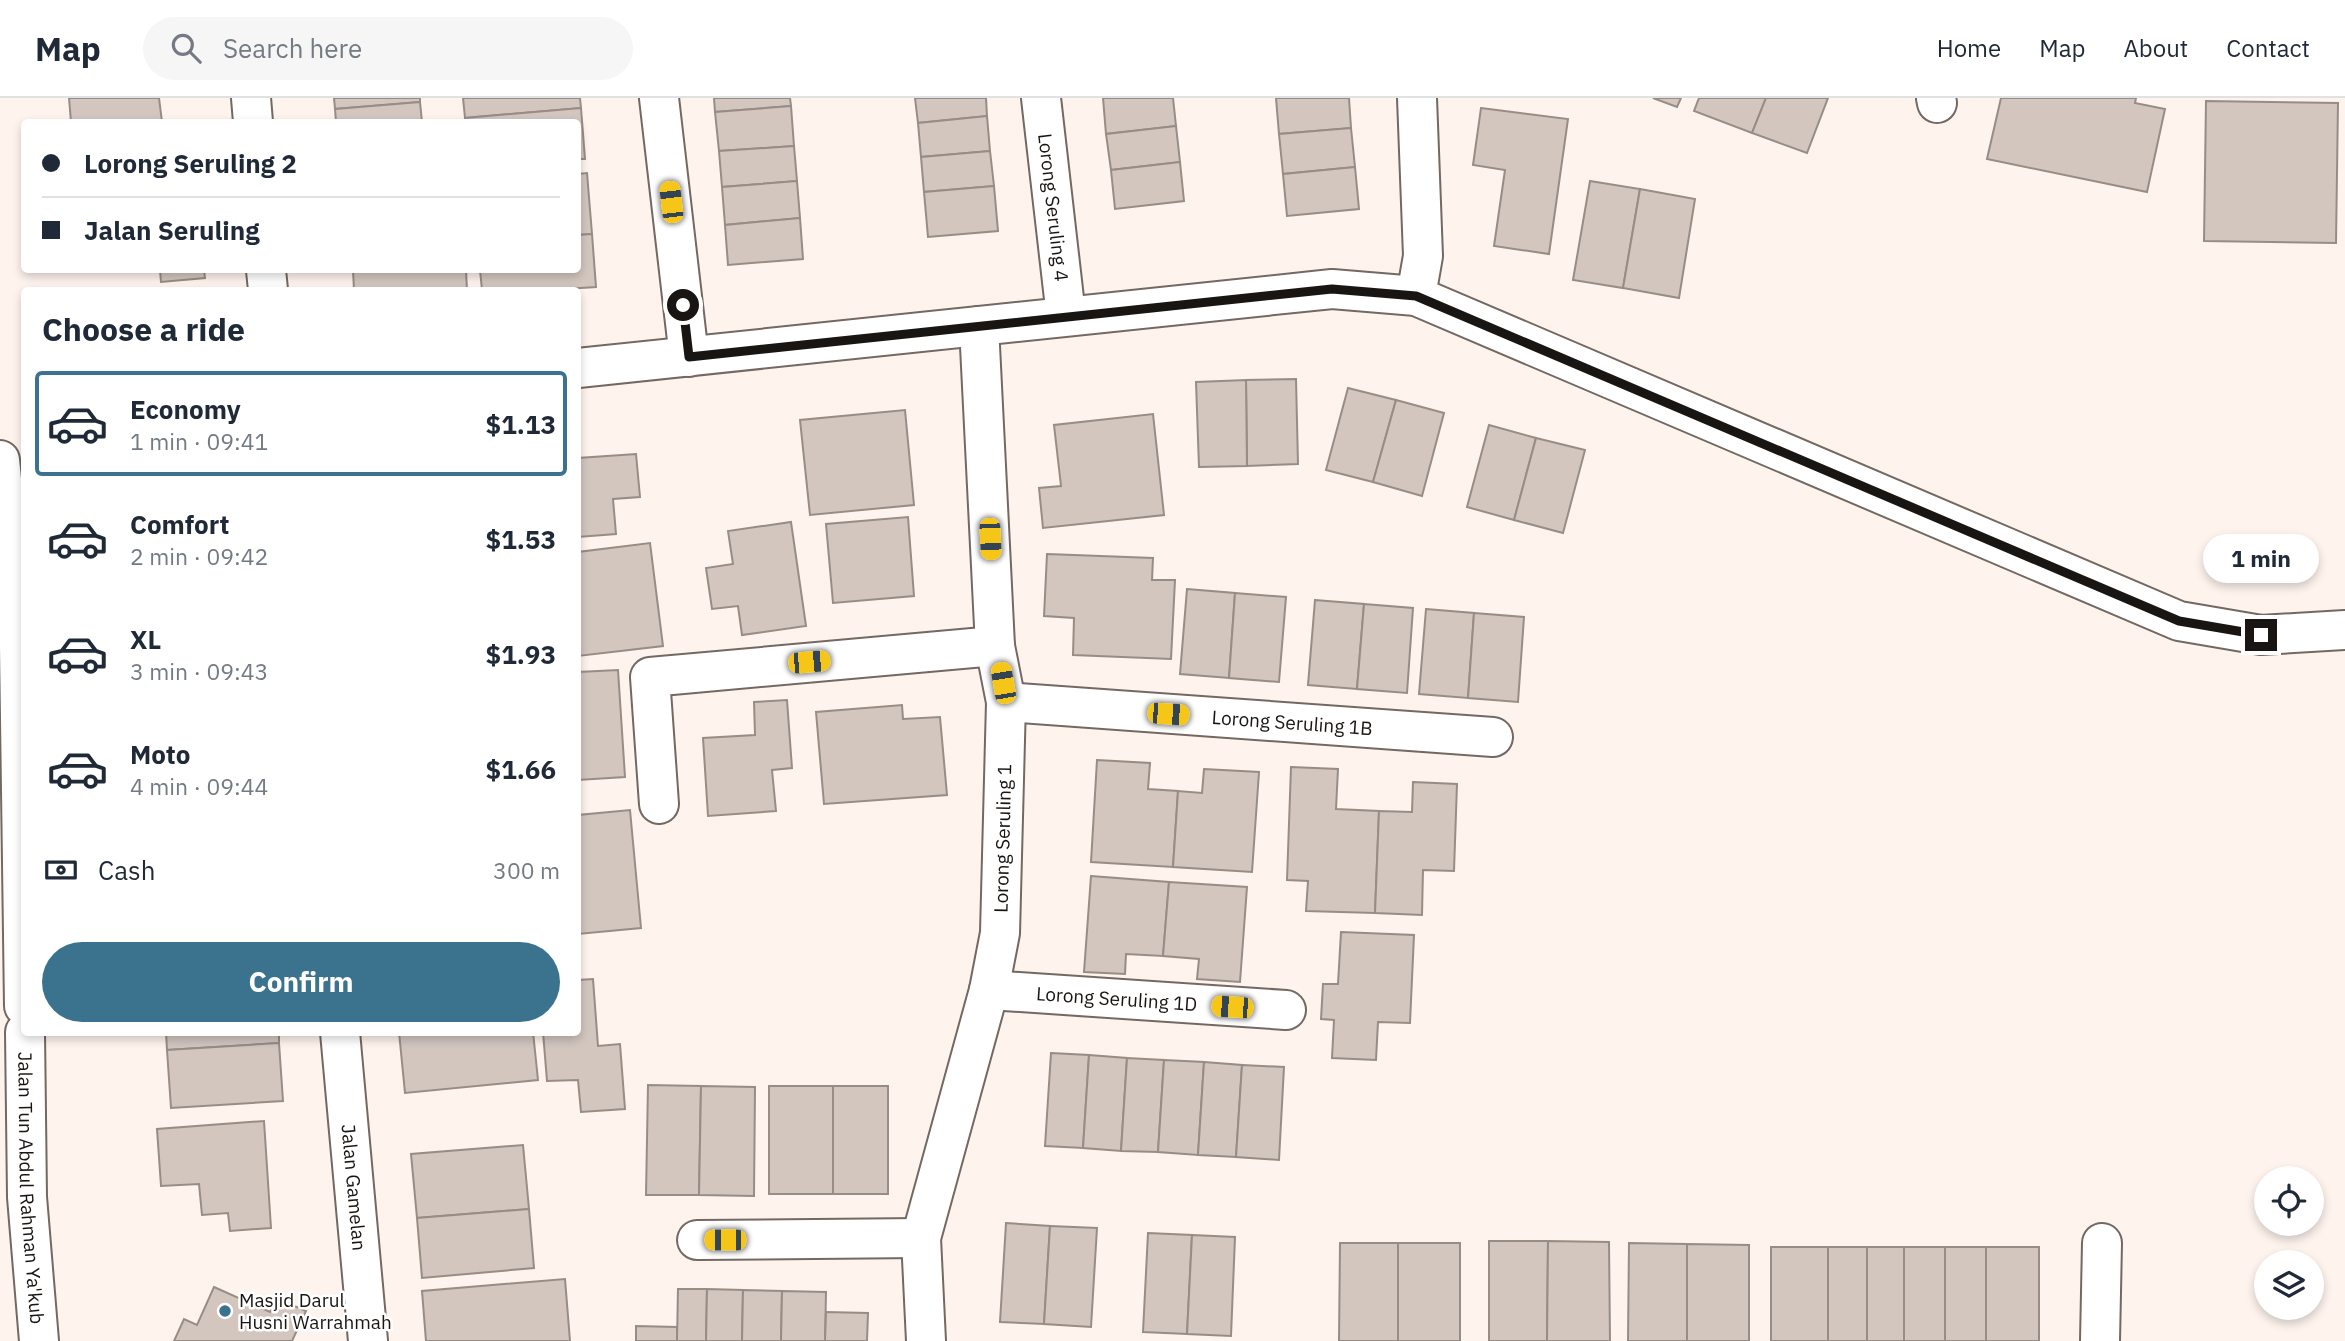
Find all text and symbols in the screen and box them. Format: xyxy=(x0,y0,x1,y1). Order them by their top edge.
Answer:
search box xyxy=(143,17,633,80)
text: Map xyxy=(35,27,101,70)
icon: search xyxy=(167,29,205,67)
text: Search here xyxy=(223,31,362,65)
text: Home xyxy=(1937,32,2001,64)
text: Map xyxy=(2039,32,2085,64)
text: About xyxy=(2123,32,2188,64)
text: Contact xyxy=(2226,32,2310,64)
street label: Lorong Seruling 4 xyxy=(1033,132,1074,283)
text: Lorong Seruling 2 xyxy=(84,146,297,180)
car xyxy=(659,180,684,224)
text: Jalan Seruling xyxy=(84,213,260,247)
route start xyxy=(667,289,699,321)
text: Choose a ride xyxy=(42,308,245,350)
icon: car xyxy=(46,392,109,455)
text: Economy xyxy=(130,392,241,426)
text: $1.13 xyxy=(486,407,556,441)
text: 1 min · 09:41 xyxy=(130,426,268,456)
icon: car xyxy=(46,507,109,570)
text: Comfort xyxy=(130,507,229,541)
car xyxy=(979,517,1002,561)
text: $1.53 xyxy=(486,522,556,556)
callout: 1 min xyxy=(2203,533,2319,582)
text: 2 min · 09:42 xyxy=(130,541,268,571)
text: 1 min xyxy=(2231,543,2291,573)
route end xyxy=(2245,619,2277,651)
icon: car xyxy=(46,622,109,685)
text: XL xyxy=(130,622,161,656)
text: $1.93 xyxy=(486,637,556,671)
car xyxy=(788,650,831,674)
text: 3 min · 09:43 xyxy=(130,656,268,686)
car xyxy=(990,660,1017,706)
car xyxy=(1147,702,1190,726)
street label: Lorong Seruling 1B xyxy=(1211,705,1374,740)
icon: car xyxy=(46,737,109,800)
text: Moto xyxy=(130,737,190,771)
text: $1.66 xyxy=(486,752,556,786)
street label: Lorong Seruling 1 xyxy=(989,764,1016,913)
text: 4 min · 09:44 xyxy=(130,771,268,801)
icon: cash xyxy=(42,851,80,889)
text: Cash xyxy=(98,853,155,887)
text: 300 m xyxy=(493,855,560,885)
button: Confirm xyxy=(42,942,560,1022)
street label: Lorong Seruling 1D xyxy=(1035,981,1198,1016)
car xyxy=(1211,995,1254,1019)
street label: Jalan Tun Abdul Rahman Ya'kub xyxy=(13,1052,50,1325)
street label: Jalan Gamelan xyxy=(336,1123,372,1252)
map controls xyxy=(2254,1166,2324,1320)
button: locate xyxy=(2254,1166,2324,1236)
car xyxy=(705,1230,747,1251)
button: layers xyxy=(2254,1250,2324,1320)
place label: Masjid Darul Husni Warrahmah xyxy=(239,1288,392,1334)
marker: Masjid Darul Husni Warrahmah xyxy=(217,1303,233,1319)

